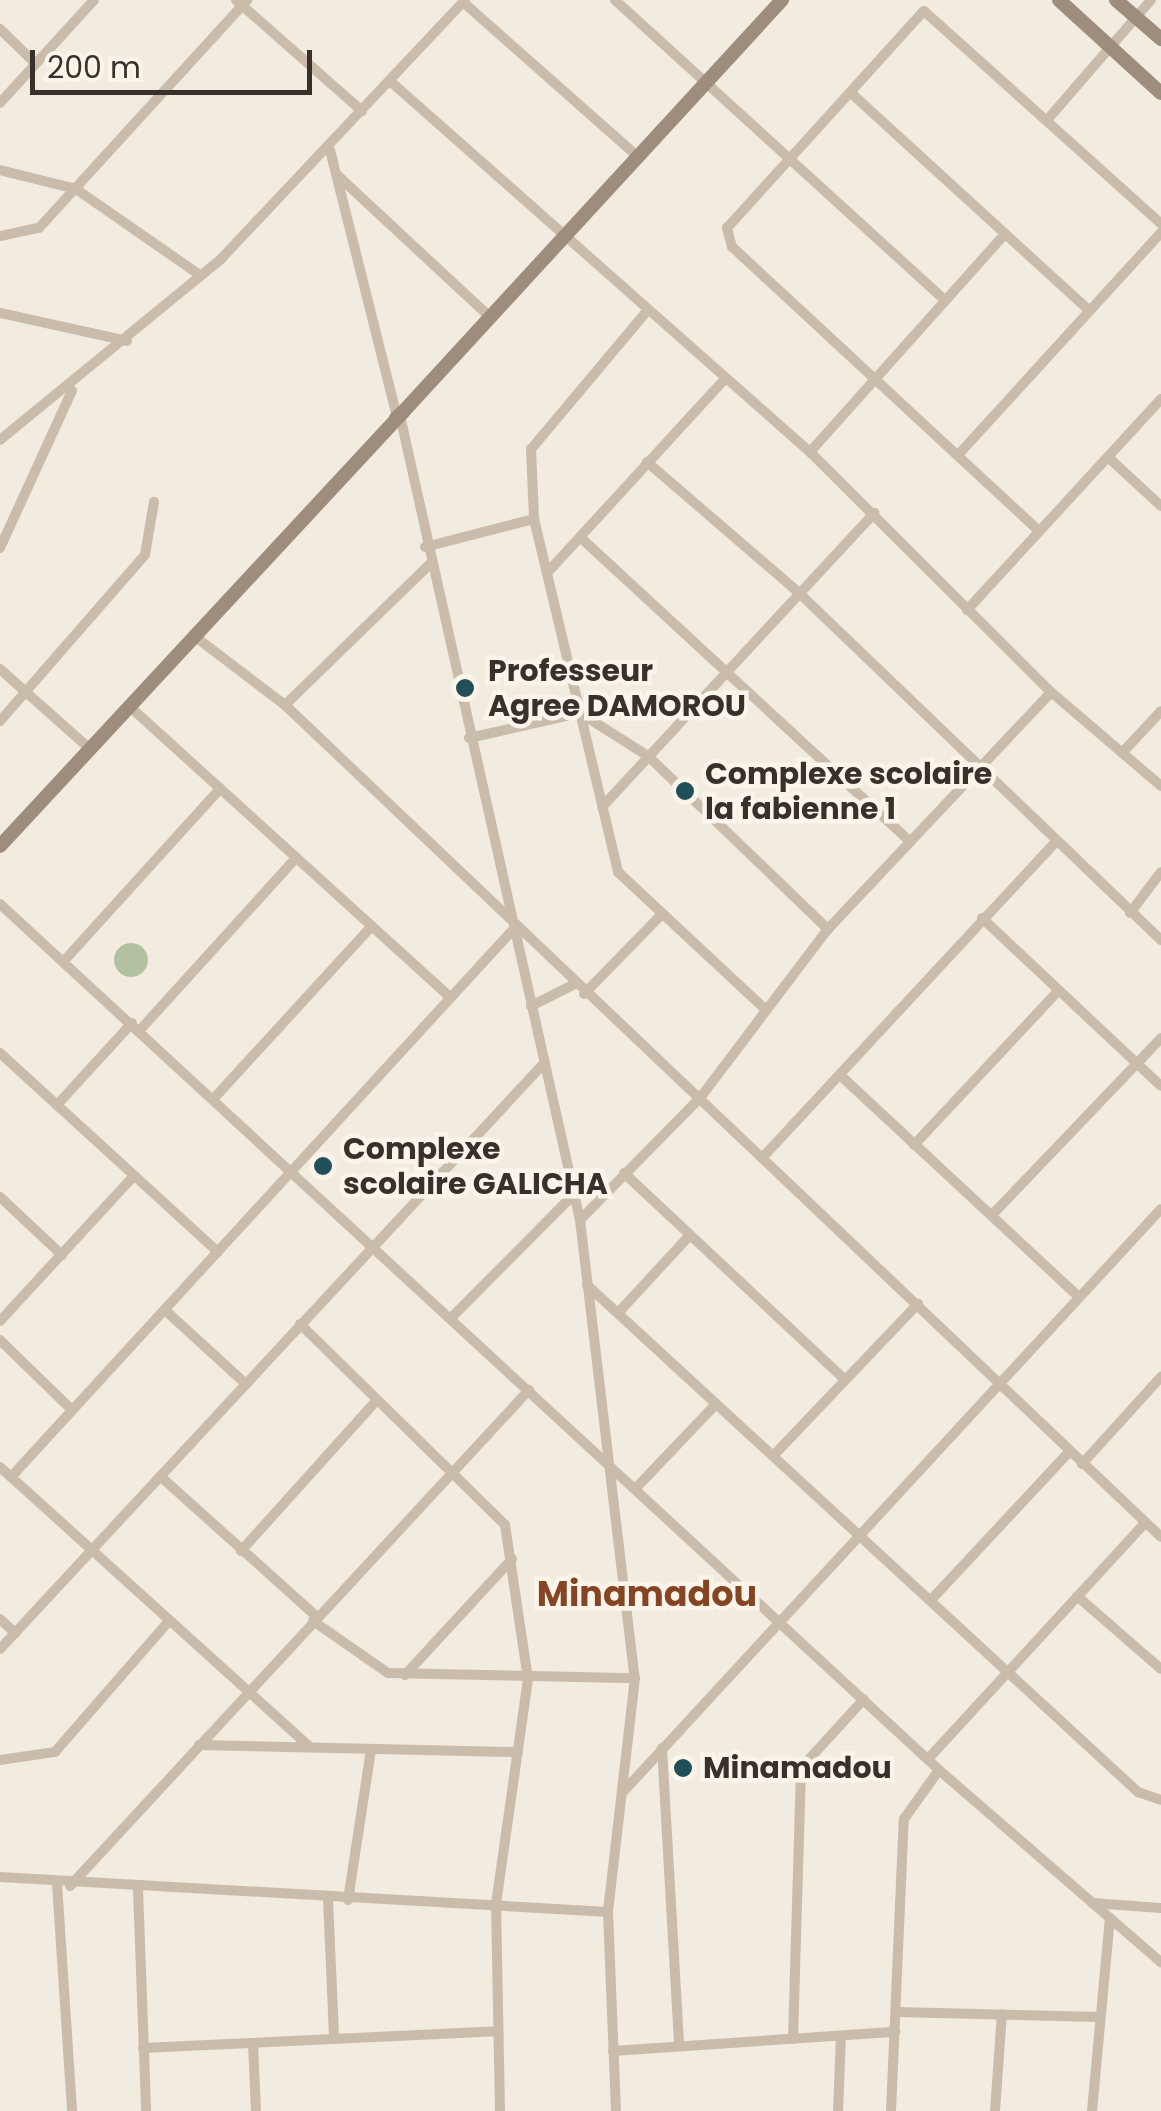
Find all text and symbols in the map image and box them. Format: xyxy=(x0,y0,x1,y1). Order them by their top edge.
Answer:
scale bar xyxy=(35,30,318,92)
text: 200 m xyxy=(47,46,141,89)
place label: Professeur Agree DAMOROU xyxy=(488,653,746,724)
marker: Professeur Agree DAMOROU xyxy=(452,675,478,701)
place label: Complexe scolaire la fabienne 1 xyxy=(705,756,992,826)
marker: Complexe scolaire la fabienne 1 xyxy=(674,780,696,802)
place label: Complexe scolaire GALICHA xyxy=(343,1131,608,1202)
marker: Complexe scolaire GALICHA xyxy=(312,1155,334,1177)
district label: Minamadou xyxy=(537,1573,757,1615)
place label: Minamadou xyxy=(703,1750,892,1786)
marker: Minamadou xyxy=(672,1757,694,1779)

